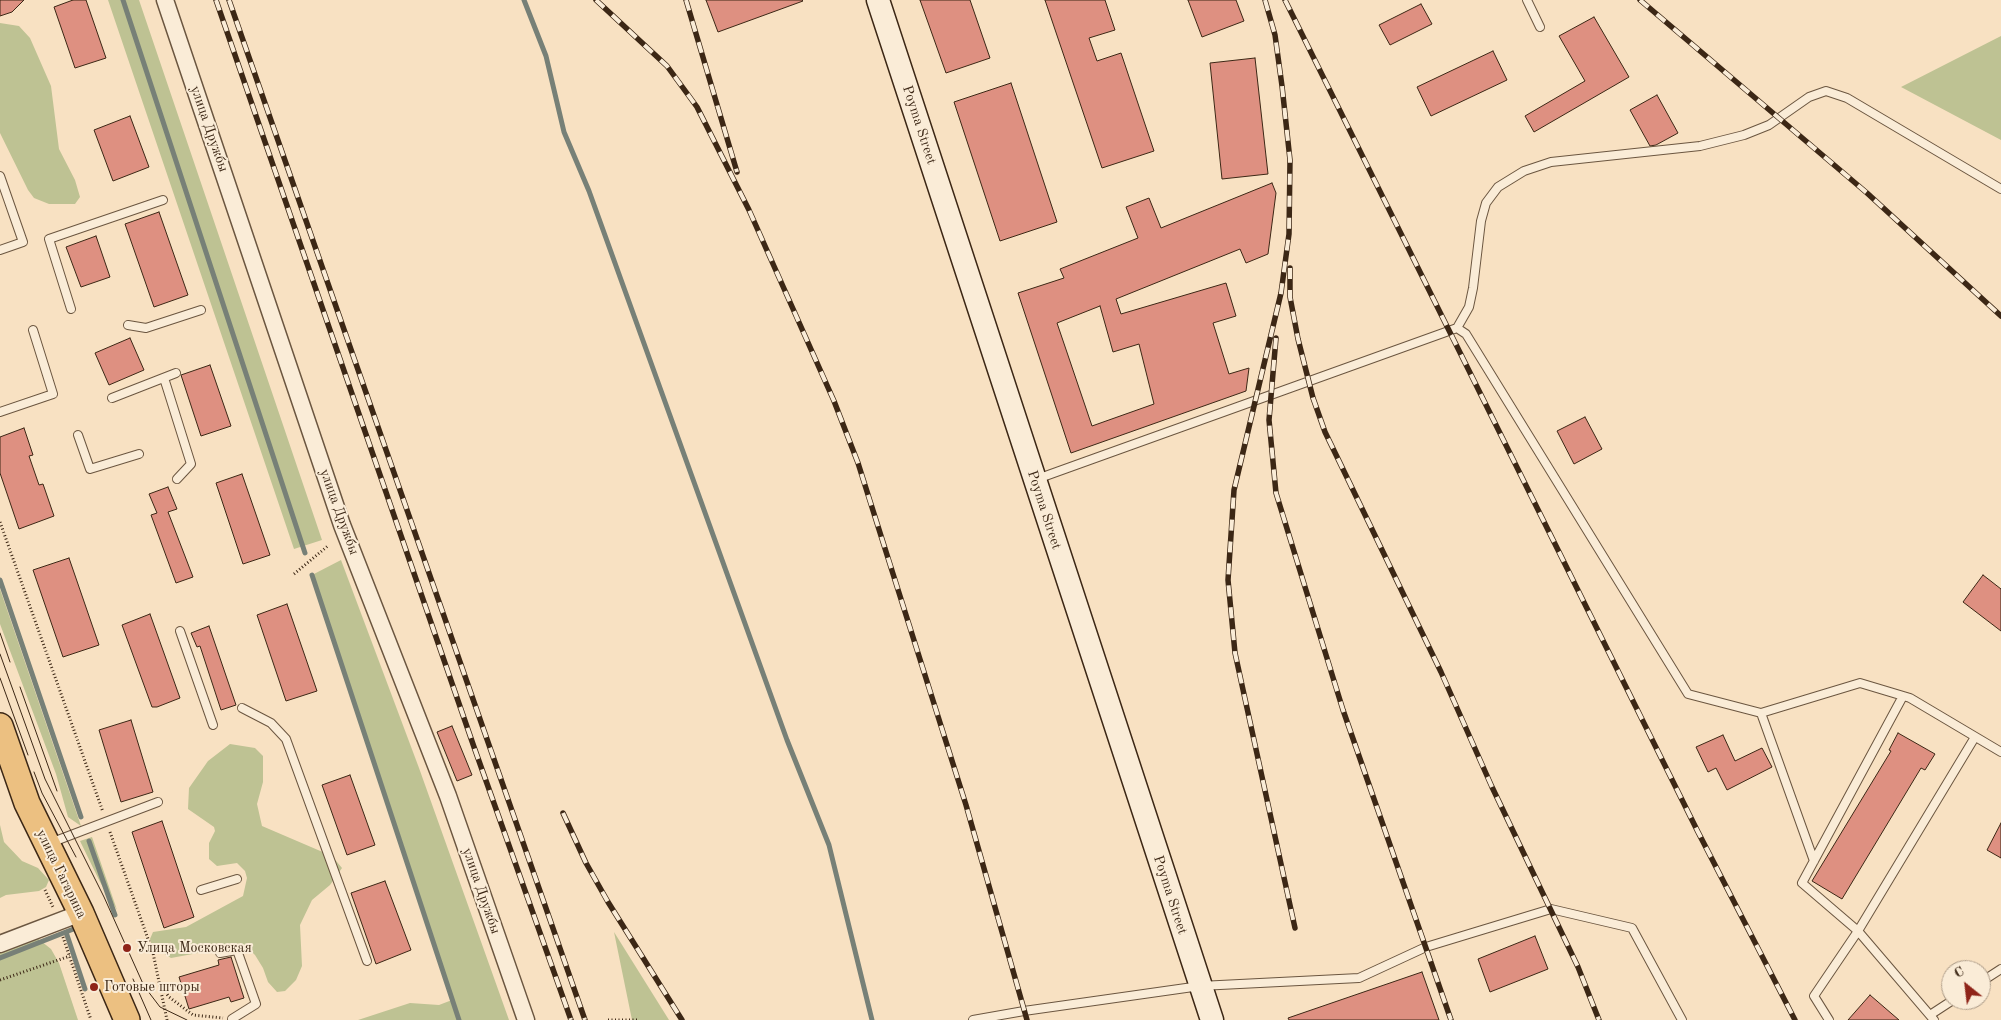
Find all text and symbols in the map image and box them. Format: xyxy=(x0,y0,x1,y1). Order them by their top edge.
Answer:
street label: Poyma Street xyxy=(898,83,940,167)
street label: улица Дружбы xyxy=(186,84,232,174)
street label: улица Дружбы xyxy=(316,467,362,557)
street label: Poyma Street xyxy=(1023,468,1065,552)
street label: улица Гагарина xyxy=(32,827,90,921)
street label: улица Дружбы xyxy=(458,846,504,936)
street label: Poyma Street xyxy=(1149,853,1191,937)
place label: Улица Московская xyxy=(137,940,252,956)
marker: Улица Московская xyxy=(121,942,133,954)
north arrow xyxy=(1941,960,1991,1010)
text: С xyxy=(1952,964,1967,981)
place label: Готовые шторы xyxy=(104,979,200,995)
marker: Готовые шторы xyxy=(88,981,100,993)

